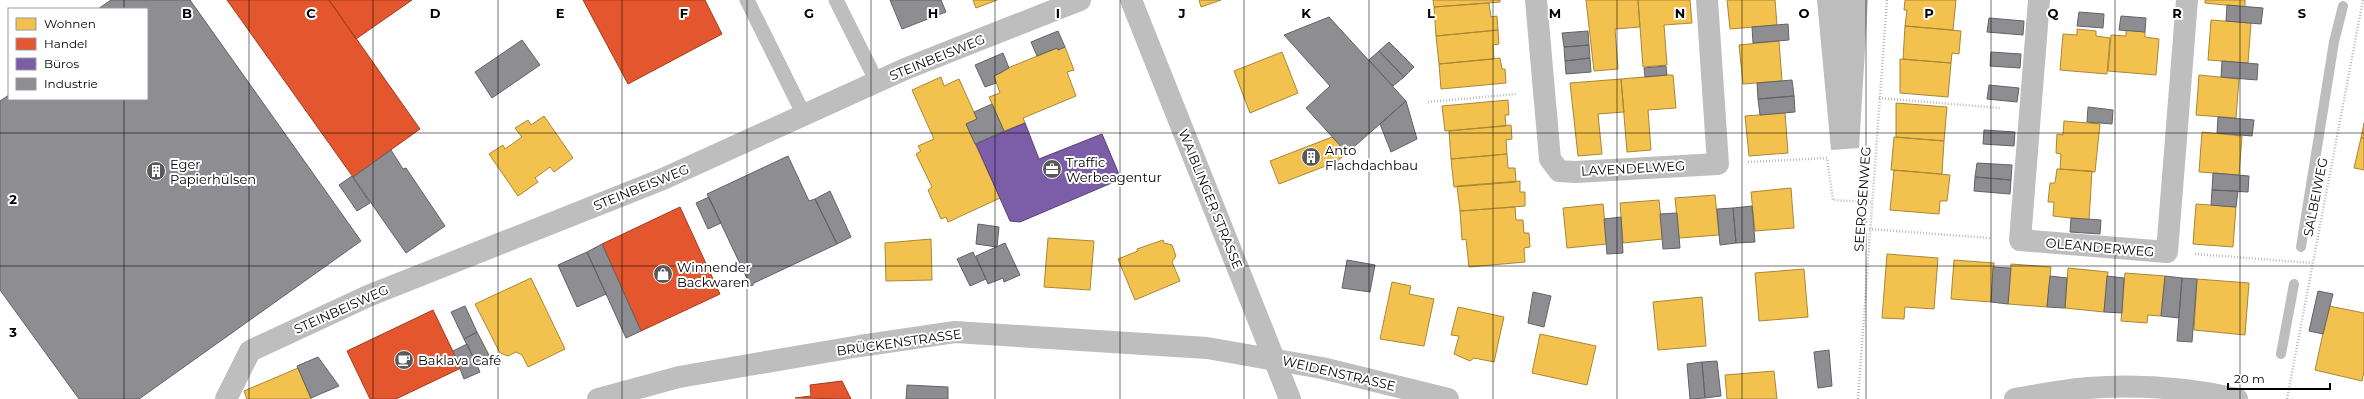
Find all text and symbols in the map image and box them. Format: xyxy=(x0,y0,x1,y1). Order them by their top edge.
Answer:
text: B xyxy=(182,5,192,21)
text: C xyxy=(306,5,316,21)
text: D xyxy=(430,5,441,21)
text: E xyxy=(556,5,565,21)
text: F xyxy=(680,5,688,21)
text: G xyxy=(804,5,814,21)
text: H xyxy=(928,5,938,21)
text: I xyxy=(1056,5,1060,21)
text: J xyxy=(1177,5,1186,21)
text: K xyxy=(1301,5,1311,21)
text: L xyxy=(1427,5,1435,21)
text: M xyxy=(1549,5,1561,21)
text: N xyxy=(1675,5,1685,21)
text: O xyxy=(1799,5,1810,21)
text: P xyxy=(1924,5,1934,21)
text: Q xyxy=(2048,5,2059,21)
text: R xyxy=(2172,5,2182,21)
text: S xyxy=(2298,5,2306,21)
legend xyxy=(8,8,148,100)
text: Wohnen xyxy=(44,16,96,31)
street label: STEINBEISWEG xyxy=(887,30,987,84)
text: Handel xyxy=(44,36,88,51)
text: Büros xyxy=(44,56,79,71)
text: Industrie xyxy=(44,76,98,91)
street label: WAIBLINGER STRASSE xyxy=(1176,127,1246,271)
place label: Anto Flachdachbau xyxy=(1325,142,1418,173)
building icon: Anto Flachdachbau xyxy=(1300,146,1322,168)
street label: SEEROSENWEG xyxy=(1850,146,1874,252)
place label: Traffic Werbeagentur xyxy=(1066,154,1162,185)
place label: Eger Papierhülsen xyxy=(170,156,256,187)
street label: SALBEIWEG xyxy=(2299,156,2331,238)
street label: LAVENDELWEG xyxy=(1581,157,1685,179)
office icon: Traffic Werbeagentur xyxy=(1041,158,1063,180)
building icon: Eger Papierhülsen xyxy=(145,160,167,182)
street label: STEINBEISWEG xyxy=(591,160,691,214)
text: 2 xyxy=(9,191,17,207)
street label: OLEANDERWEG xyxy=(2045,234,2155,260)
place label: Winnender Backwaren xyxy=(677,259,751,290)
shop icon: Winnender Backwaren xyxy=(652,263,674,285)
street label: STEINBEISWEG xyxy=(291,281,391,337)
text: 3 xyxy=(8,324,17,340)
street label: BRÜCKENSTRASSE xyxy=(836,325,962,359)
cafe icon: Baklava Café xyxy=(393,349,415,371)
place label: Baklava Café xyxy=(418,352,501,368)
street label: WEIDENSTRASSE xyxy=(1281,352,1397,394)
scale bar xyxy=(2228,365,2330,391)
text: 20 m xyxy=(2234,371,2265,386)

